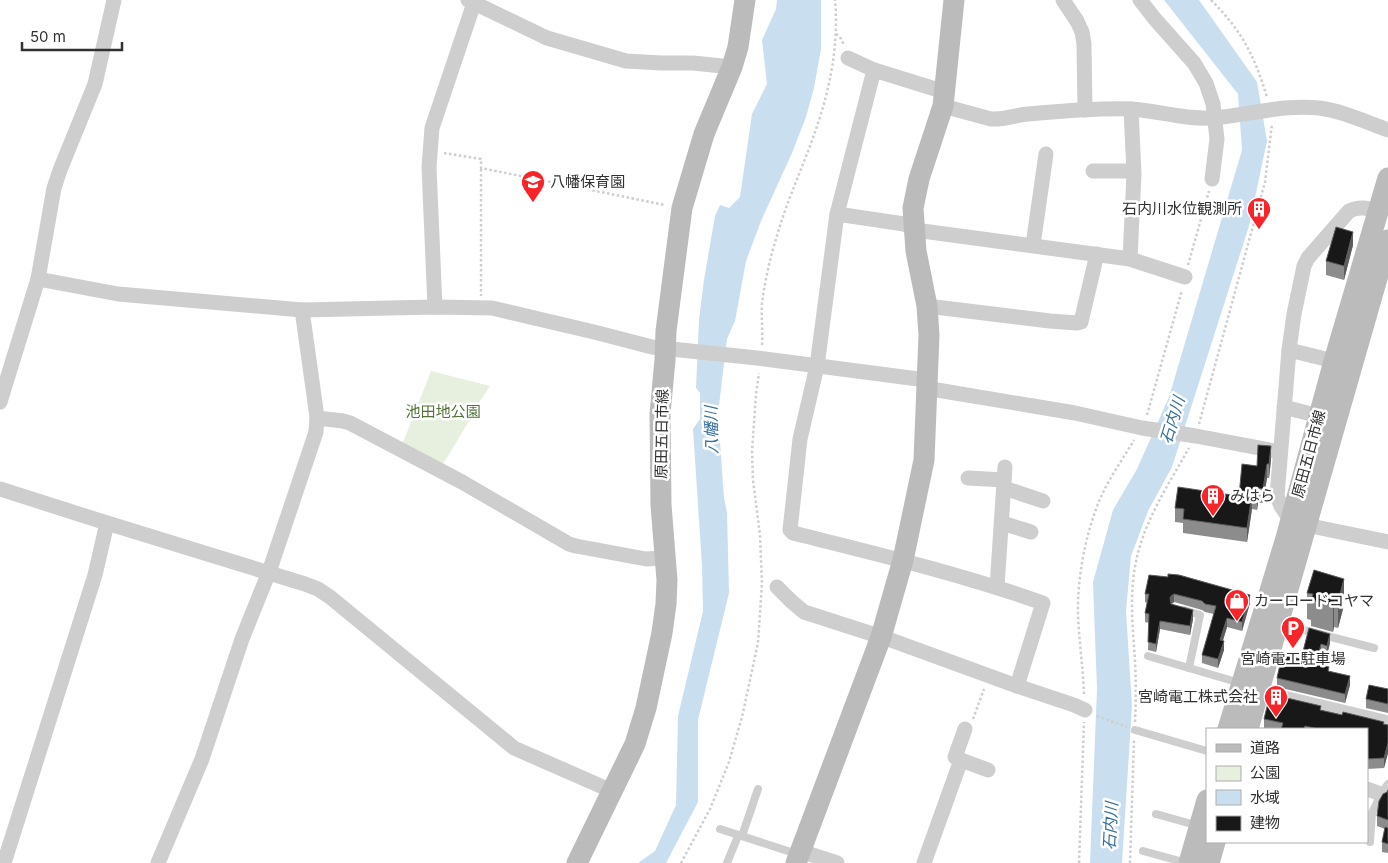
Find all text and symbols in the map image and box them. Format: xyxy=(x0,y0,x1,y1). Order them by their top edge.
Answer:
scale bar xyxy=(22,20,122,52)
text: 50 m xyxy=(30,27,66,46)
school or university icon: 八幡保育園 xyxy=(520,169,546,203)
place label: 八幡保育園 xyxy=(550,172,625,191)
building icon: 石内川水位観測所 xyxy=(1246,196,1272,230)
place label: 石内川水位観測所 xyxy=(1122,199,1242,218)
street label: 原田五日市線 xyxy=(651,389,672,479)
water label: 石内川 xyxy=(1155,392,1189,446)
park label: 池田地公園 xyxy=(405,402,481,421)
water label: 八幡川 xyxy=(701,404,721,454)
street label: 原田五日市線 xyxy=(1288,408,1329,500)
building icon: みはら xyxy=(1200,483,1226,517)
place label: みはら xyxy=(1230,486,1275,505)
shop icon: カーロードコヤマ xyxy=(1224,588,1250,622)
place label: カーロードコヤマ xyxy=(1254,591,1374,610)
parking icon: 宮崎電工駐車場 xyxy=(1280,615,1306,649)
place label: 宮崎電工駐車場 xyxy=(1240,649,1346,668)
building icon: 宮崎電工株式会社 xyxy=(1263,684,1289,718)
place label: 宮崎電工株式会社 xyxy=(1138,687,1258,706)
legend xyxy=(1206,728,1368,843)
text: 道路 xyxy=(1250,738,1280,757)
text: 公園 xyxy=(1250,763,1280,782)
text: 水域 xyxy=(1250,788,1280,807)
water label: 石内川 xyxy=(1099,800,1121,850)
text: 建物 xyxy=(1250,813,1280,832)

